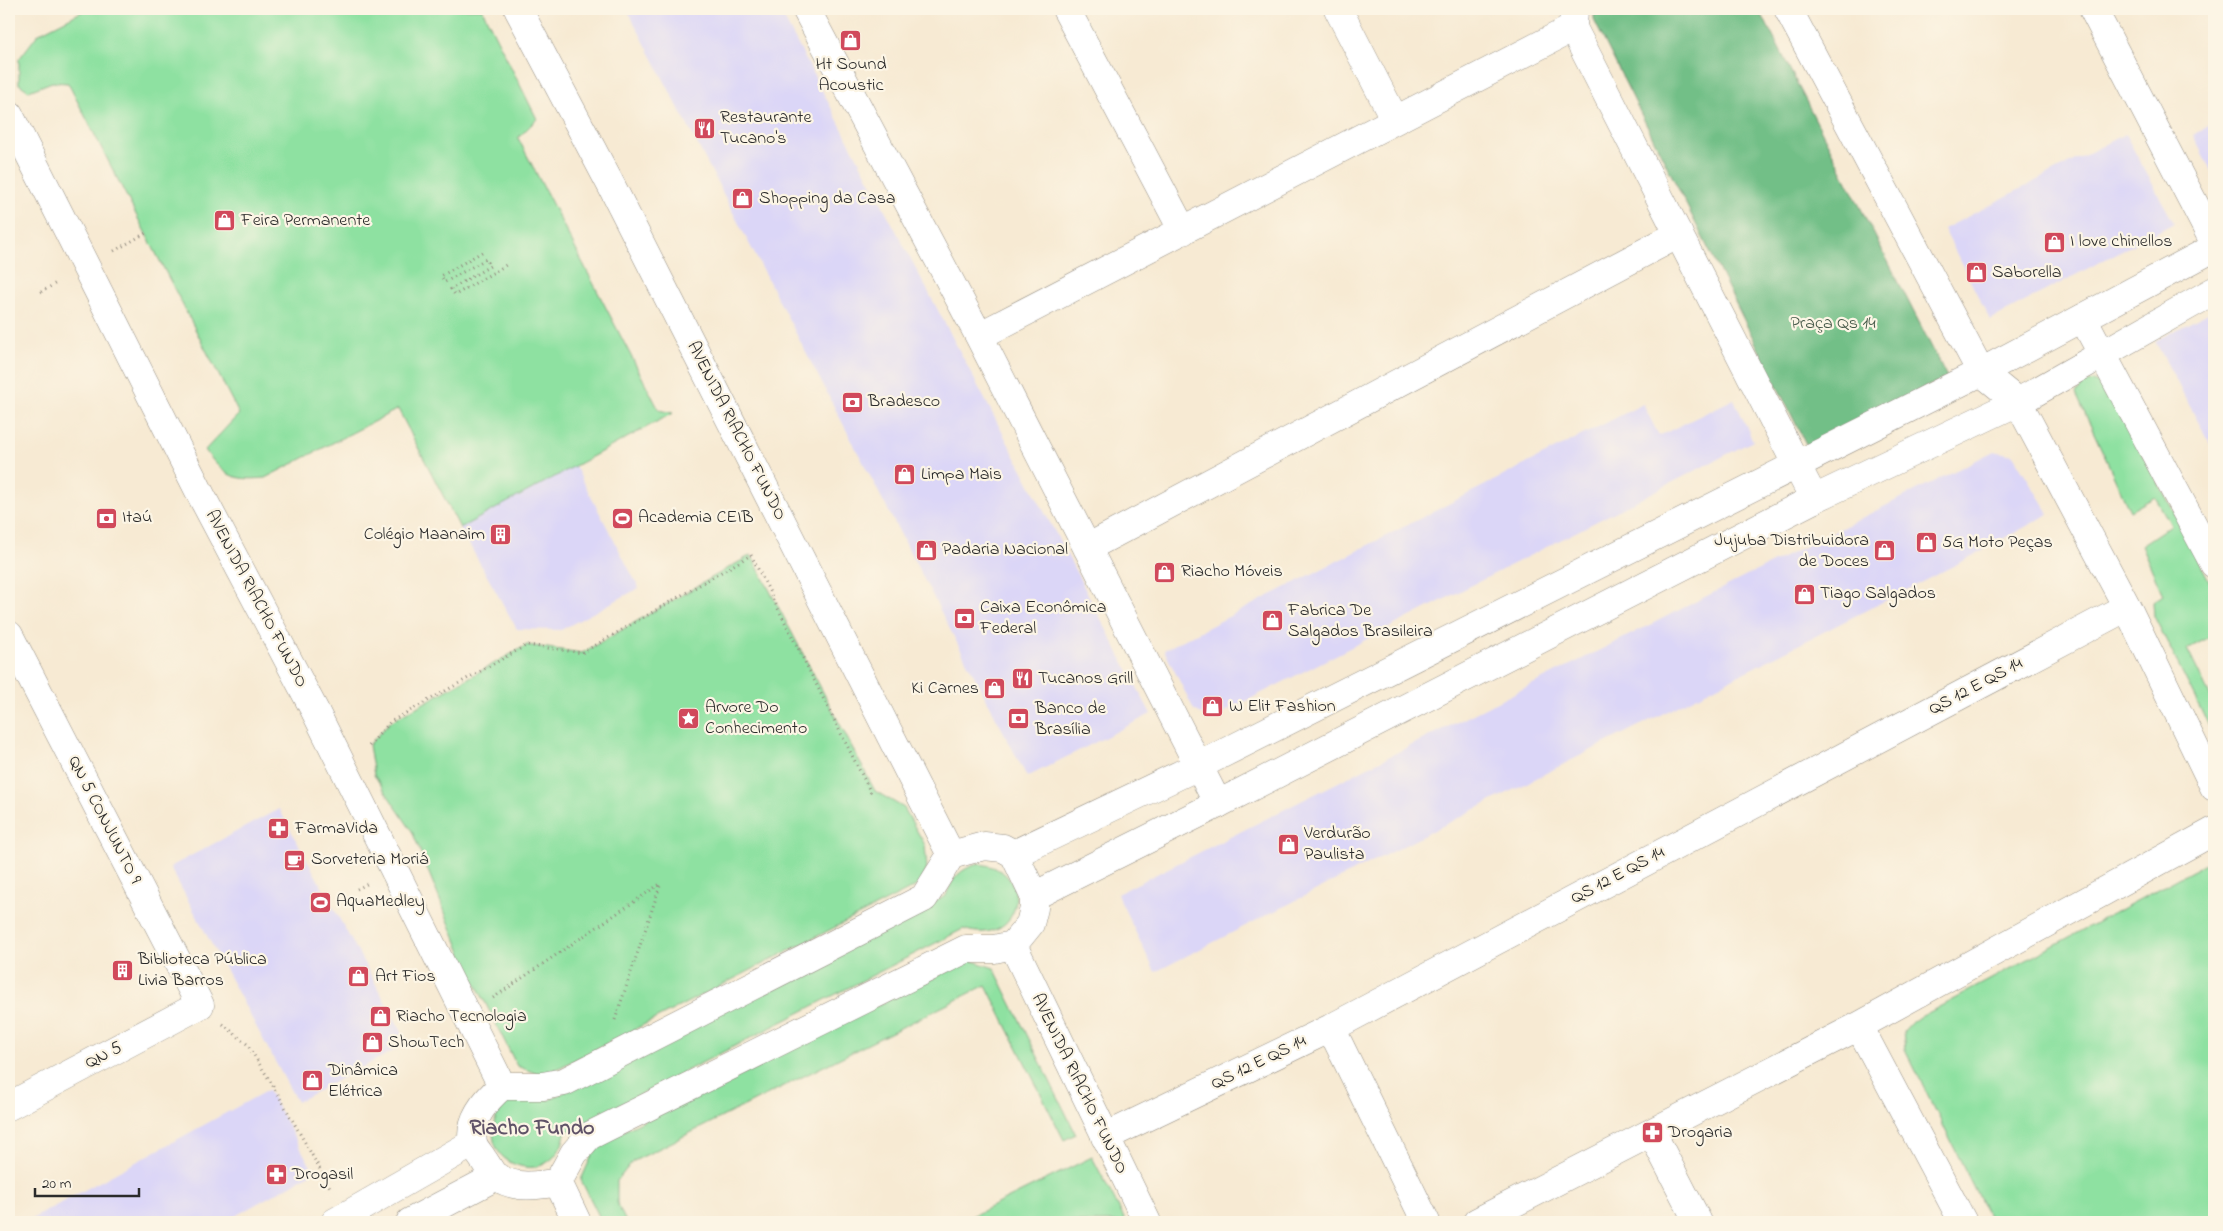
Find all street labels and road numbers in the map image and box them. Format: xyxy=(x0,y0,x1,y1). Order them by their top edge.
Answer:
street label: AVENIDA RIACHO FUNDO xyxy=(680,337,792,525)
street label: AVENIDA RIACHO FUNDO xyxy=(198,506,314,692)
street label: QS 12 E QS 14 xyxy=(1924,651,2028,723)
street label: QN 5 CONJUNTO 9 xyxy=(60,751,148,889)
street label: QS 12 E QS 14 xyxy=(1566,840,1670,912)
street label: AVENIDA RIACHO FUNDO xyxy=(1024,989,1134,1179)
street label: QS 12 E QS 14 xyxy=(1207,1028,1311,1097)
street label: QN 5 xyxy=(81,1035,127,1077)

